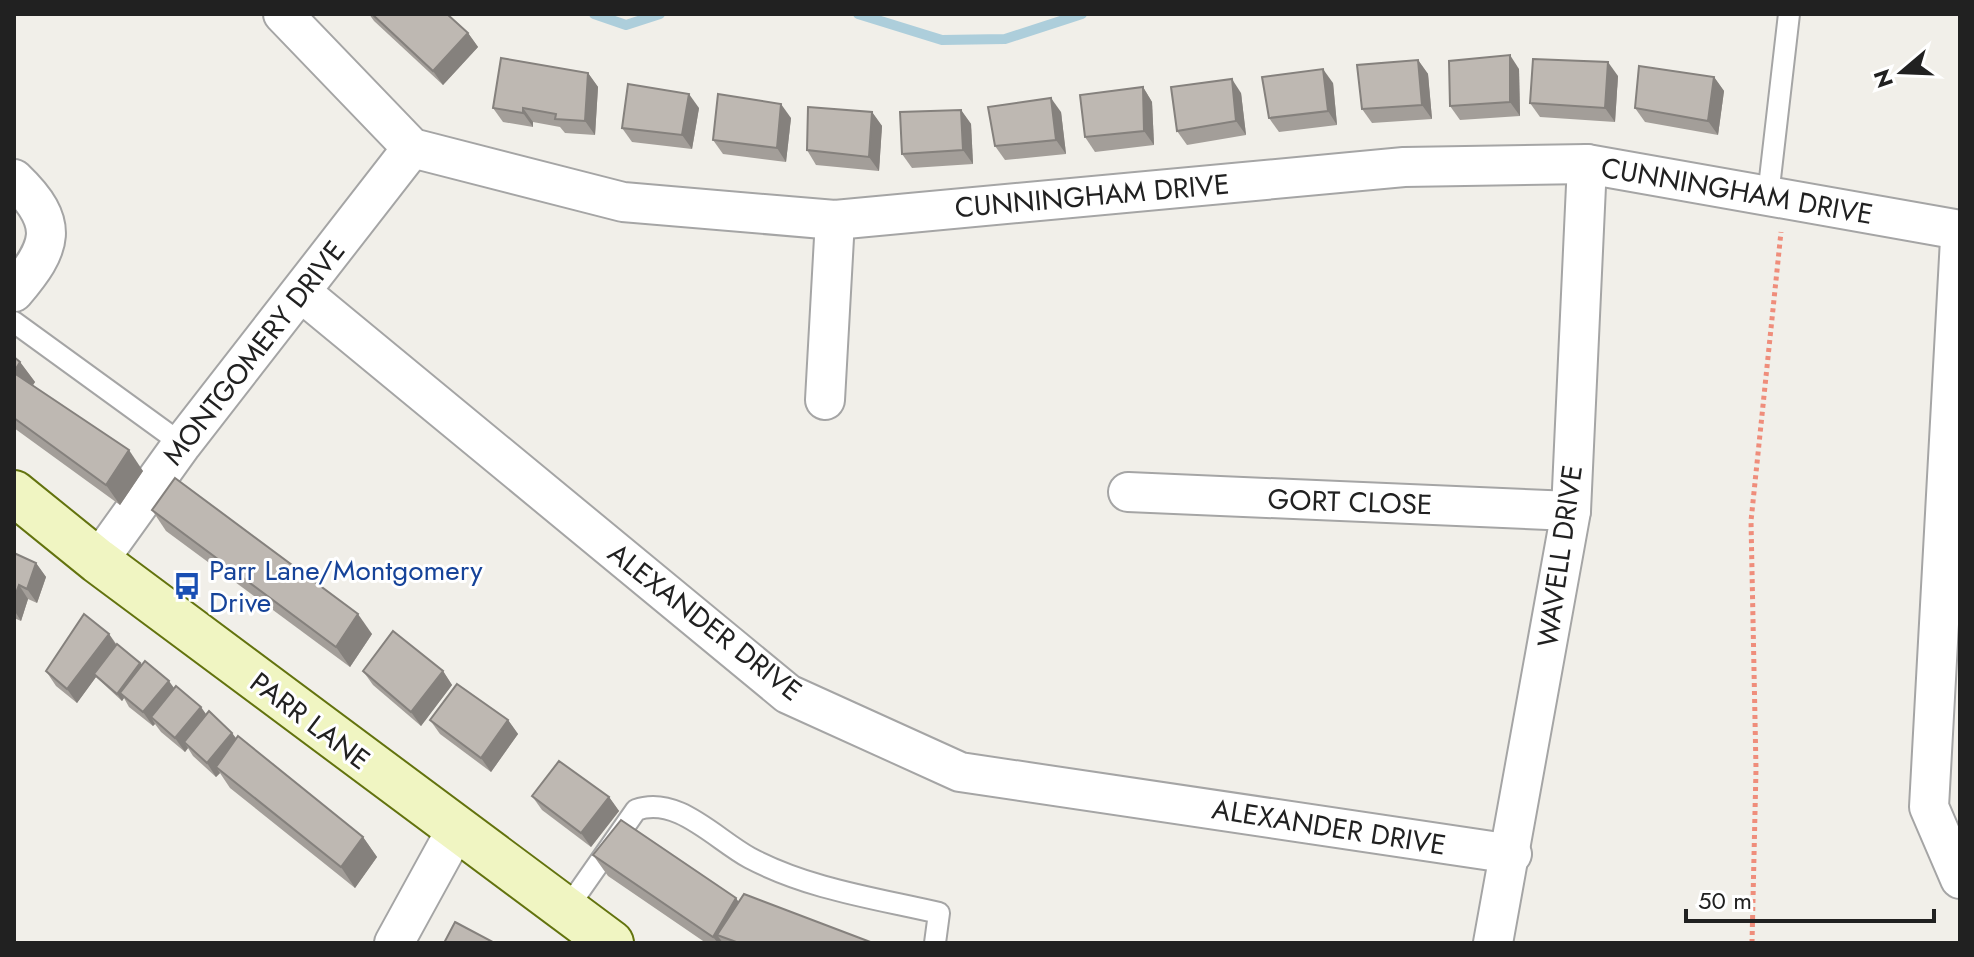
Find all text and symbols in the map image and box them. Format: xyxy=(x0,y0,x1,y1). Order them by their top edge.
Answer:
north arrow xyxy=(1862,32,1942,112)
text: N xyxy=(1865,65,1901,92)
street label: CUNNINGHAM DRIVE xyxy=(1598,147,1876,235)
street label: CUNNINGHAM DRIVE xyxy=(953,164,1231,228)
street label: MONTGOMERY DRIVE xyxy=(153,232,355,474)
street label: WAVELL DRIVE xyxy=(1527,462,1593,650)
street label: GORT CLOSE xyxy=(1267,479,1433,525)
street label: ALEXANDER DRIVE xyxy=(599,533,811,711)
place label: Parr Lane/Montgomery Drive xyxy=(209,550,483,623)
bus stop icon: Parr Lane/Montgomery Drive xyxy=(172,571,202,601)
street label: PARR LANE xyxy=(241,662,379,780)
street label: ALEXANDER DRIVE xyxy=(1209,788,1449,866)
scale bar xyxy=(1686,873,1934,923)
text: 50 m xyxy=(1698,883,1752,918)

